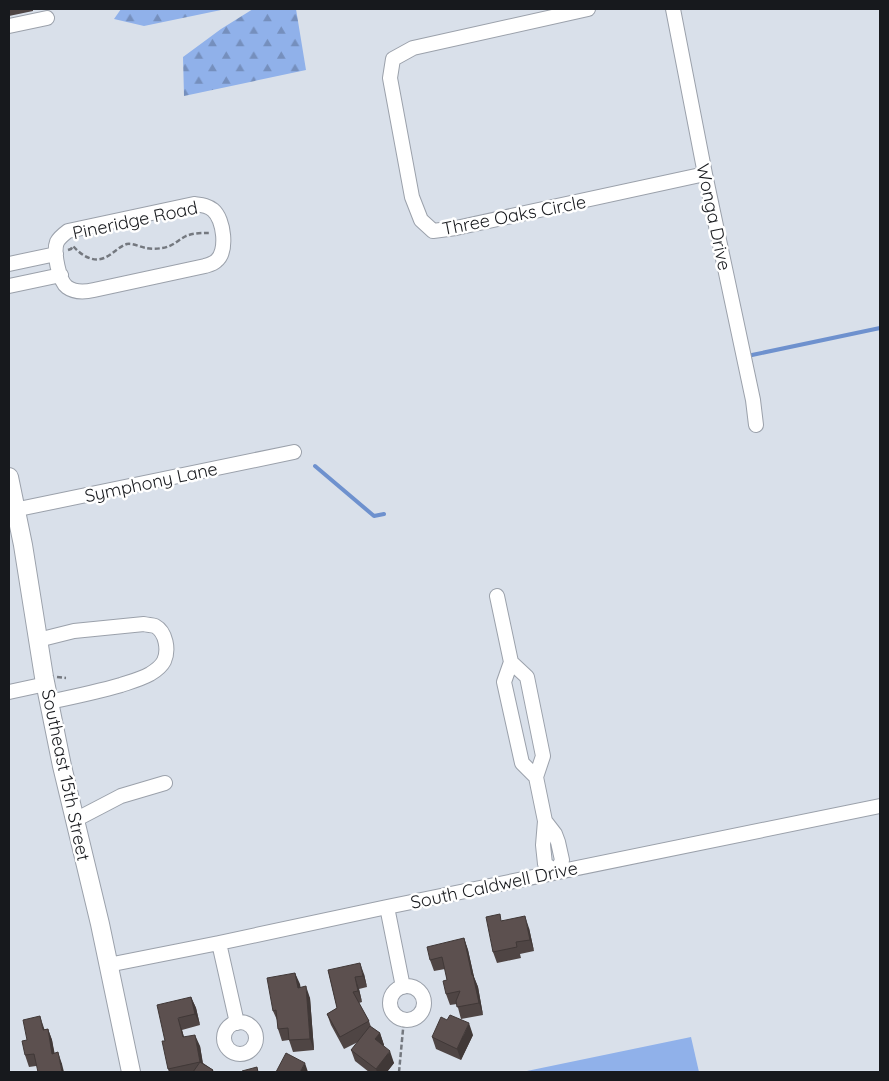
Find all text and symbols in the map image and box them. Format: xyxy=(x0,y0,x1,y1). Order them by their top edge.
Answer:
street label: Wonga Drive xyxy=(691,161,737,273)
street label: Three Oaks Circle xyxy=(440,190,588,240)
street label: Pineridge Road xyxy=(70,196,200,244)
street label: Symphony Lane xyxy=(82,457,220,507)
street label: Southeast 15th Street xyxy=(37,687,95,863)
street label: South Caldwell Drive xyxy=(408,856,580,914)

